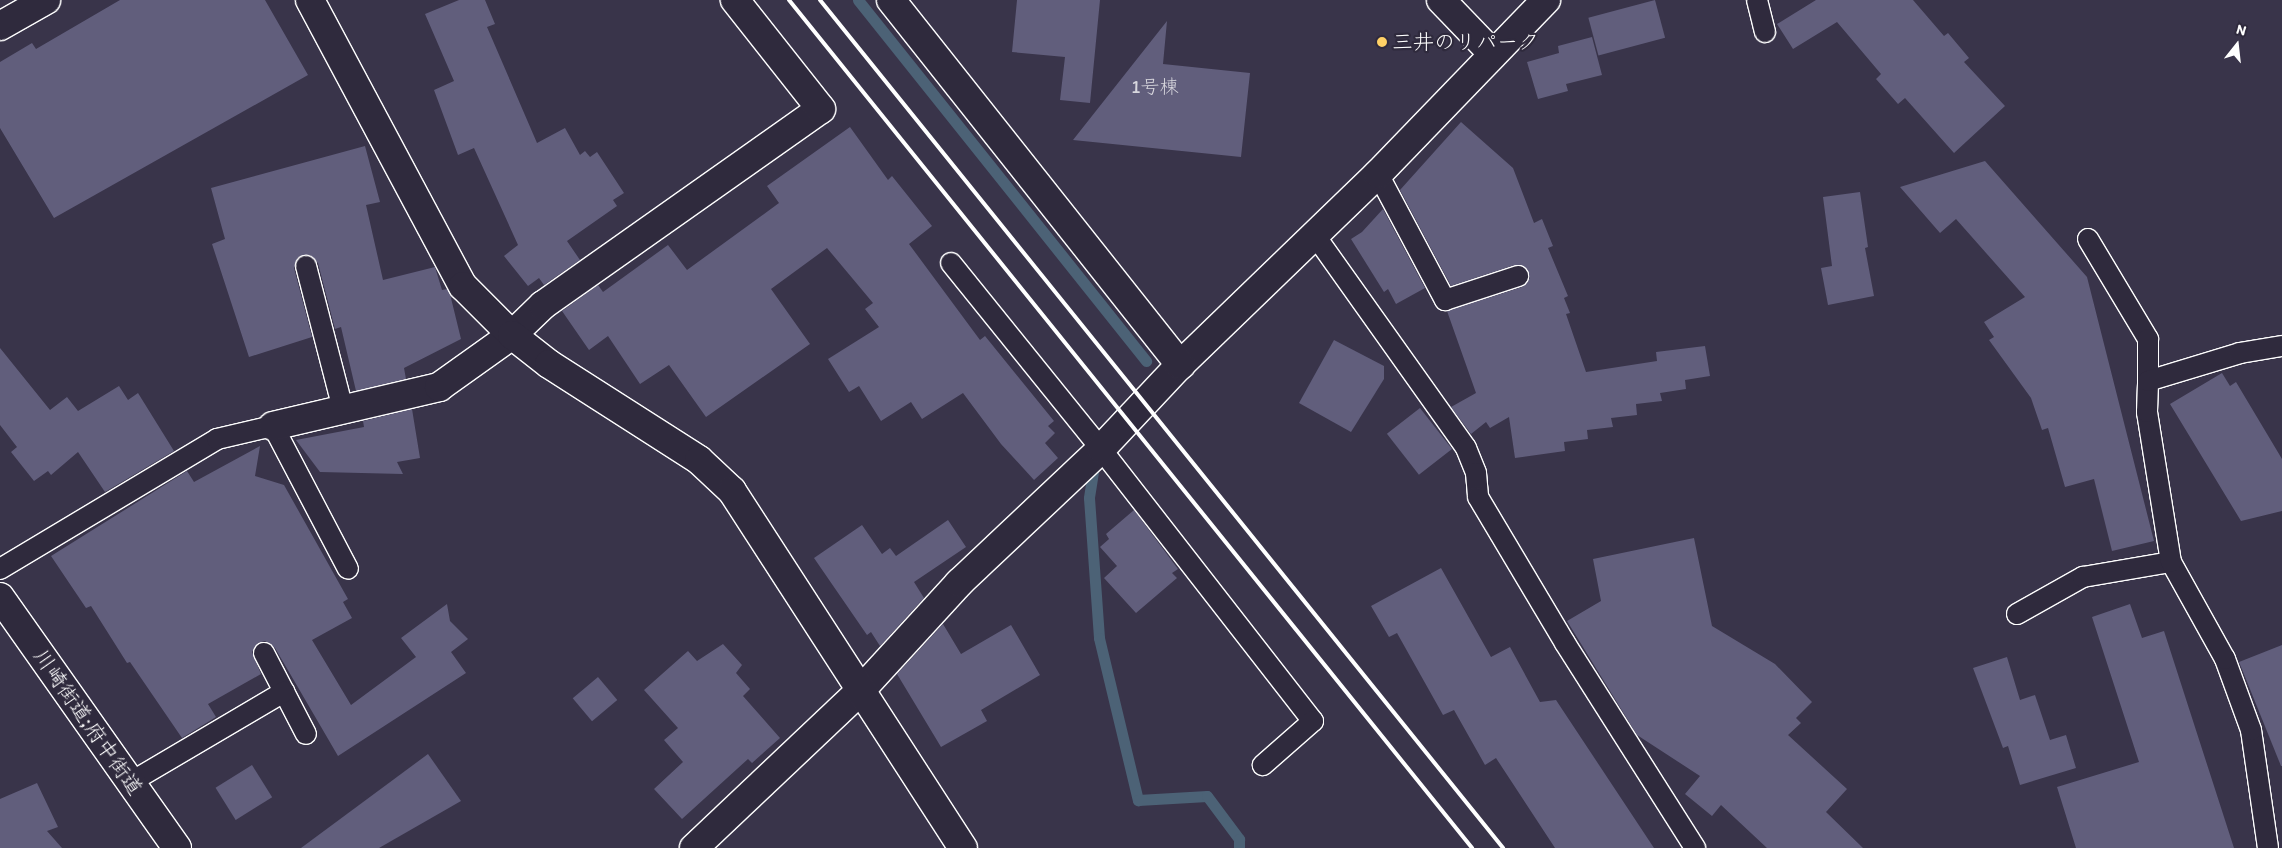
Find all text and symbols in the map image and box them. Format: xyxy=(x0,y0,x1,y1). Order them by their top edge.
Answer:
north arrow xyxy=(2212,20,2262,70)
text: N xyxy=(2234,21,2248,40)
place label: 三井のリパーク xyxy=(1392,29,1539,55)
marker: 三井のリパーク xyxy=(1376,36,1388,48)
house number: 1号棟 xyxy=(1132,76,1178,98)
street label: 川崎街道;府中街道 xyxy=(28,644,148,800)

